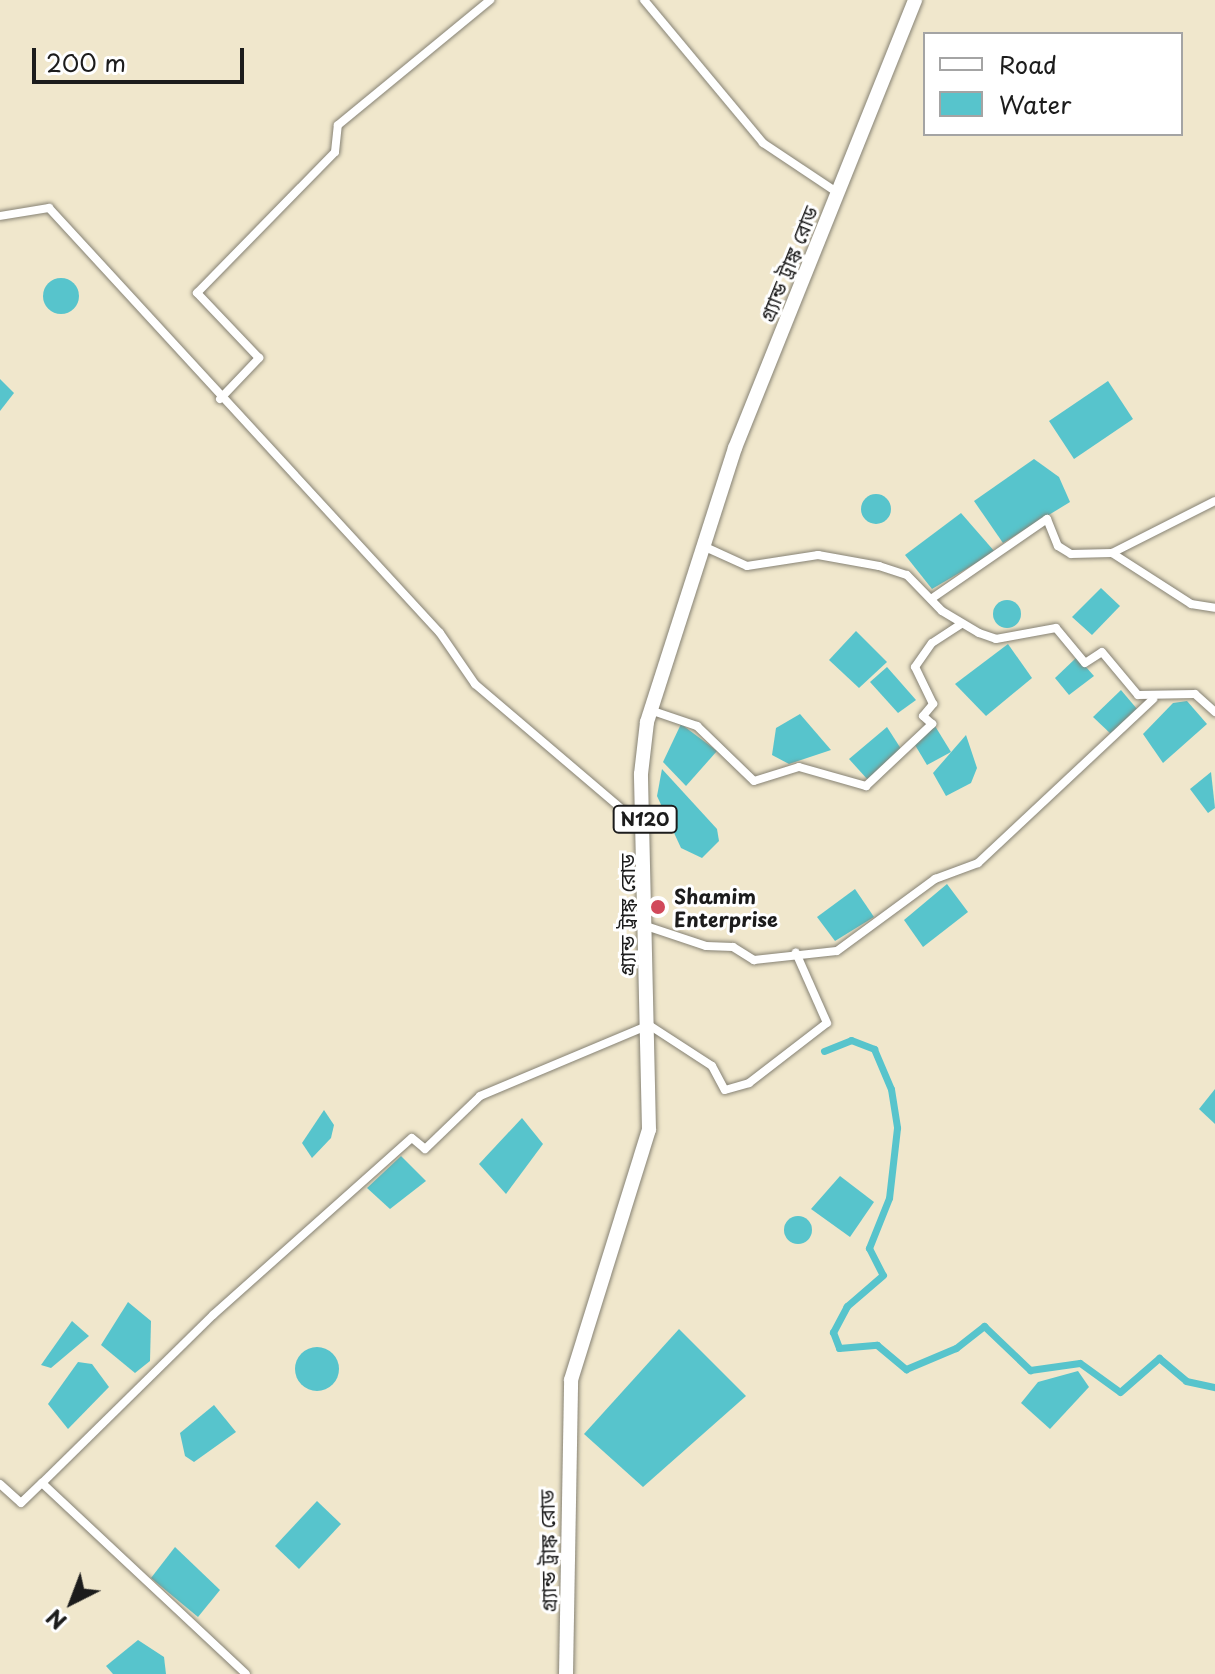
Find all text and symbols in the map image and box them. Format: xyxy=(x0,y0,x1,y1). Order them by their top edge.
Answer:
scale bar xyxy=(36,32,248,82)
legend xyxy=(923,32,1183,136)
text: 200 m xyxy=(46,44,126,80)
text: Road xyxy=(999,46,1057,82)
text: Water xyxy=(999,86,1071,122)
street label: গ্র্যান্ড ট্রাঙ্ক রোড xyxy=(755,203,823,325)
road number: N120 xyxy=(611,805,679,833)
street label: গ্র্যান্ড ট্রাঙ্ক রোড xyxy=(615,854,639,976)
place label: Shamim Enterprise xyxy=(674,884,778,931)
marker: Shamim Enterprise xyxy=(649,898,667,916)
street label: গ্র্যান্ড ট্রাঙ্ক রোড xyxy=(535,1490,561,1612)
north arrow xyxy=(32,1562,112,1642)
text: N xyxy=(38,1602,73,1638)

